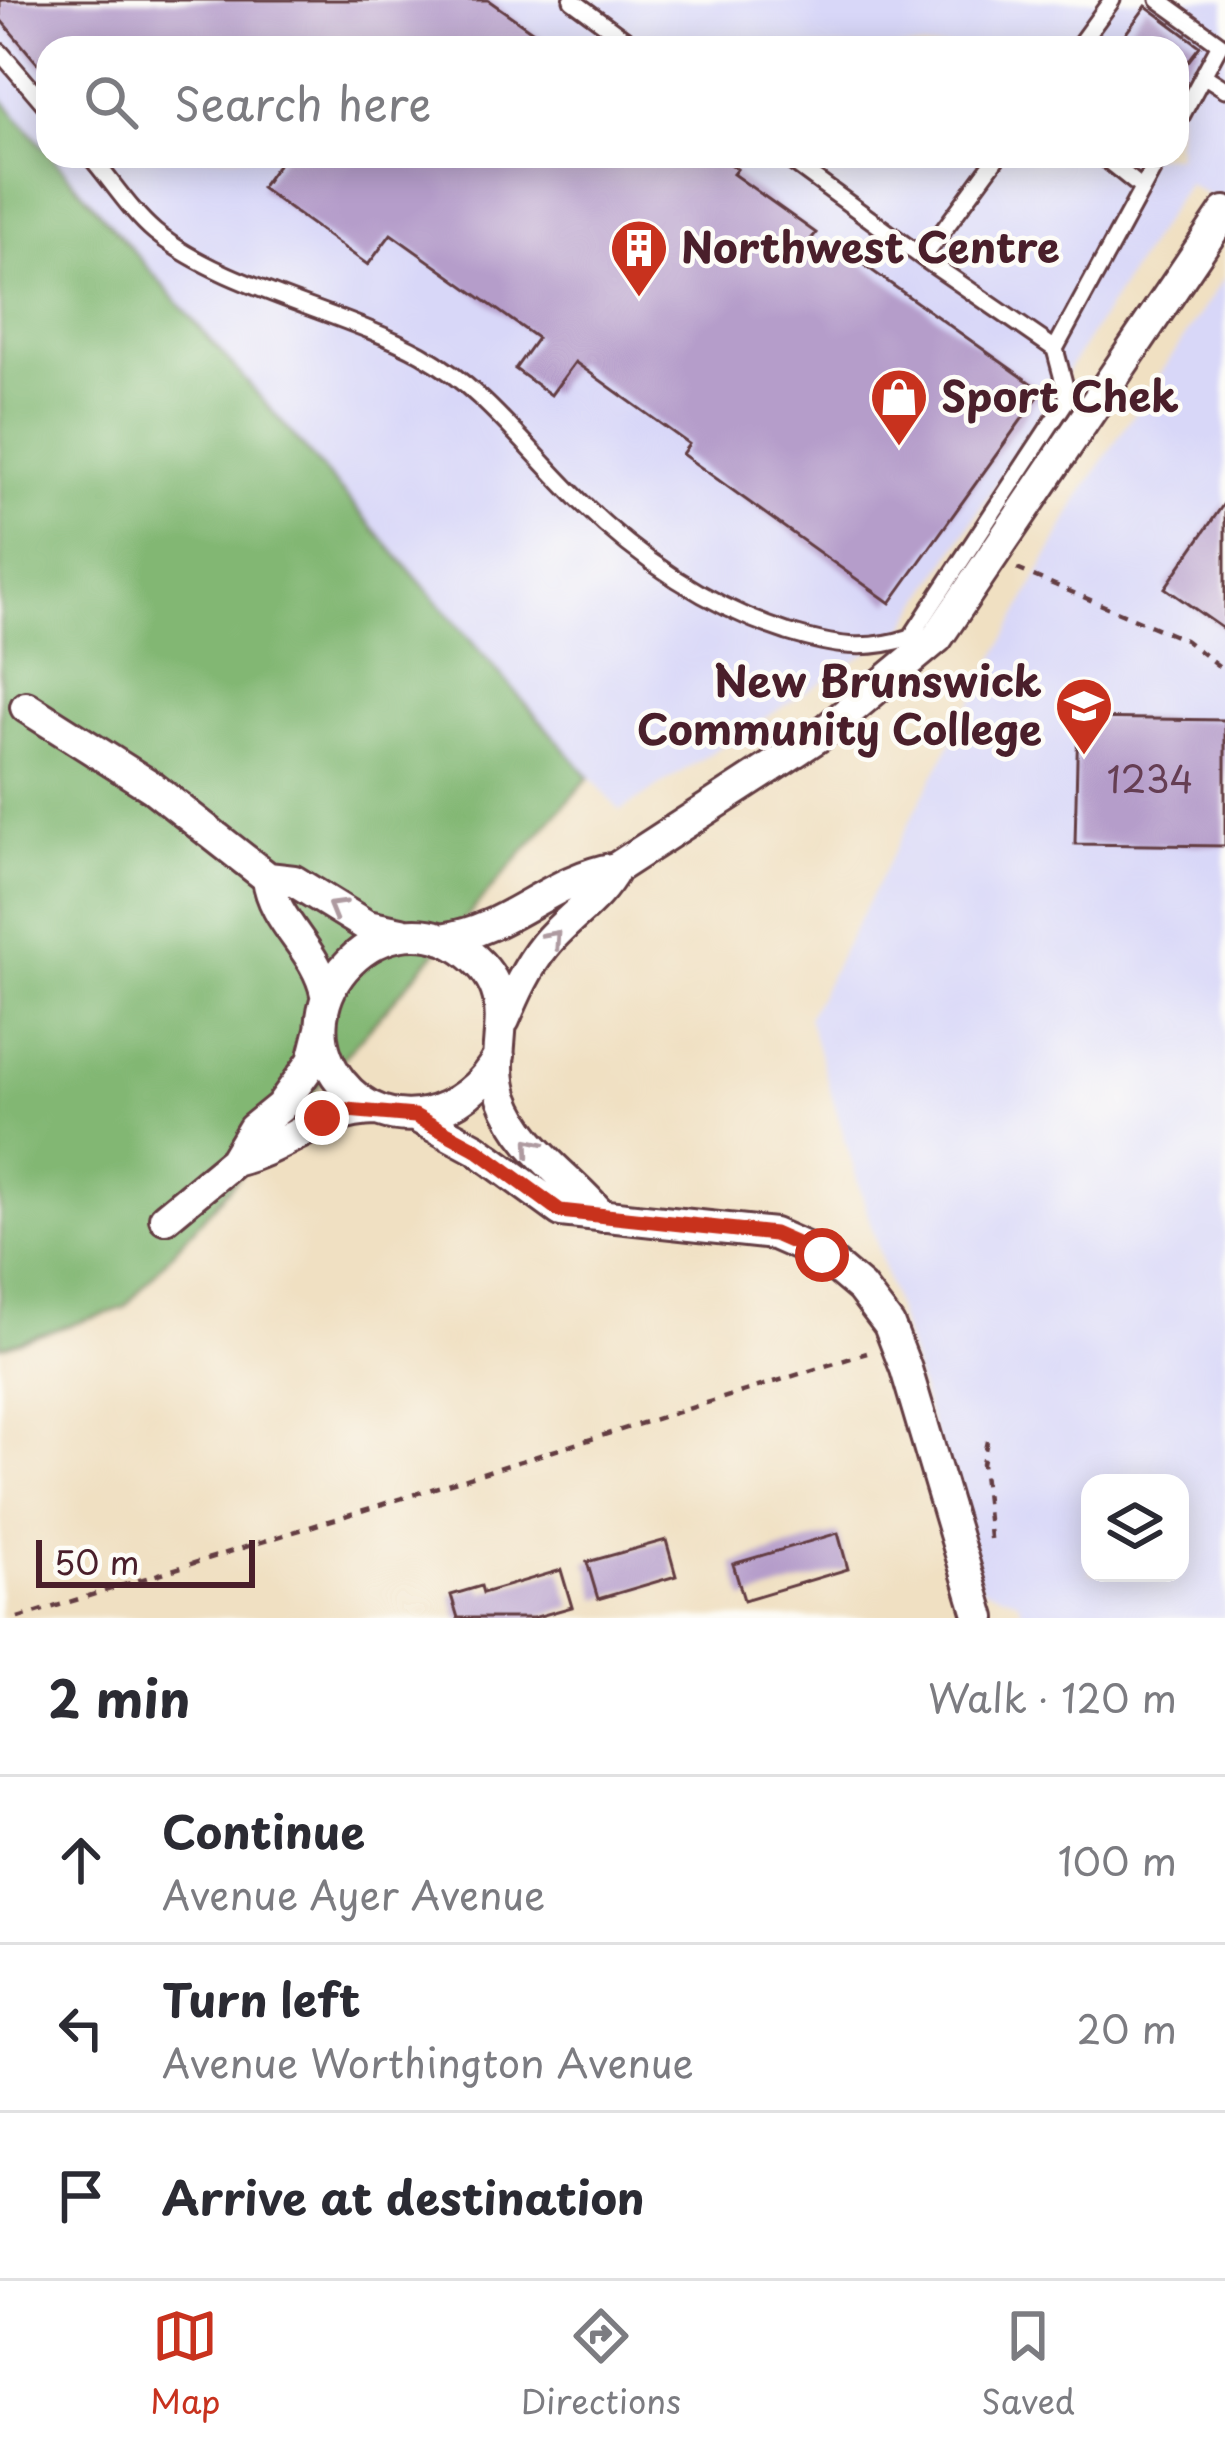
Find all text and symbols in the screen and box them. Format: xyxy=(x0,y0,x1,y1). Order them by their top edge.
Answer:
search box xyxy=(36,36,1189,168)
text: Search here xyxy=(174,68,431,136)
icon: search xyxy=(78,69,144,135)
place label: Northwest Centre xyxy=(681,214,1060,277)
building icon: Northwest Centre xyxy=(608,217,670,299)
place label: Sport Chek xyxy=(941,363,1179,426)
shop icon: Sport Chek xyxy=(868,366,930,448)
place label: New Brunswick Community College xyxy=(637,648,1042,759)
school or university icon: New Brunswick Community College xyxy=(1053,675,1115,757)
house number: 1234 xyxy=(1107,751,1193,805)
one-way arrow xyxy=(327,900,349,923)
one-way arrow xyxy=(539,931,560,952)
route end xyxy=(295,1091,349,1145)
one-way arrow xyxy=(525,1138,547,1160)
route start xyxy=(795,1228,849,1282)
map controls xyxy=(1081,1474,1189,1582)
button: layers xyxy=(1081,1474,1189,1582)
scale bar xyxy=(36,1534,255,1587)
text: 50 m xyxy=(54,1536,140,1586)
text: 2 min xyxy=(48,1658,190,1735)
text: Walk · 120 m xyxy=(928,1667,1177,1726)
text: Continue xyxy=(162,1796,365,1864)
icon: ahead xyxy=(48,1827,114,1893)
text: 100 m xyxy=(1058,1830,1177,1889)
text: Avenue Ayer Avenue xyxy=(162,1864,545,1923)
text: Turn left xyxy=(162,1964,361,2032)
icon: left xyxy=(48,1995,114,2061)
text: 20 m xyxy=(1076,1998,1177,2057)
text: Avenue Worthington Avenue xyxy=(162,2032,694,2091)
text: Arrive at destination xyxy=(162,2162,645,2230)
icon: arrive xyxy=(48,2163,114,2229)
tab: Map xyxy=(150,2303,221,2425)
tab: Directions xyxy=(521,2303,681,2425)
tab: Saved xyxy=(981,2303,1075,2425)

